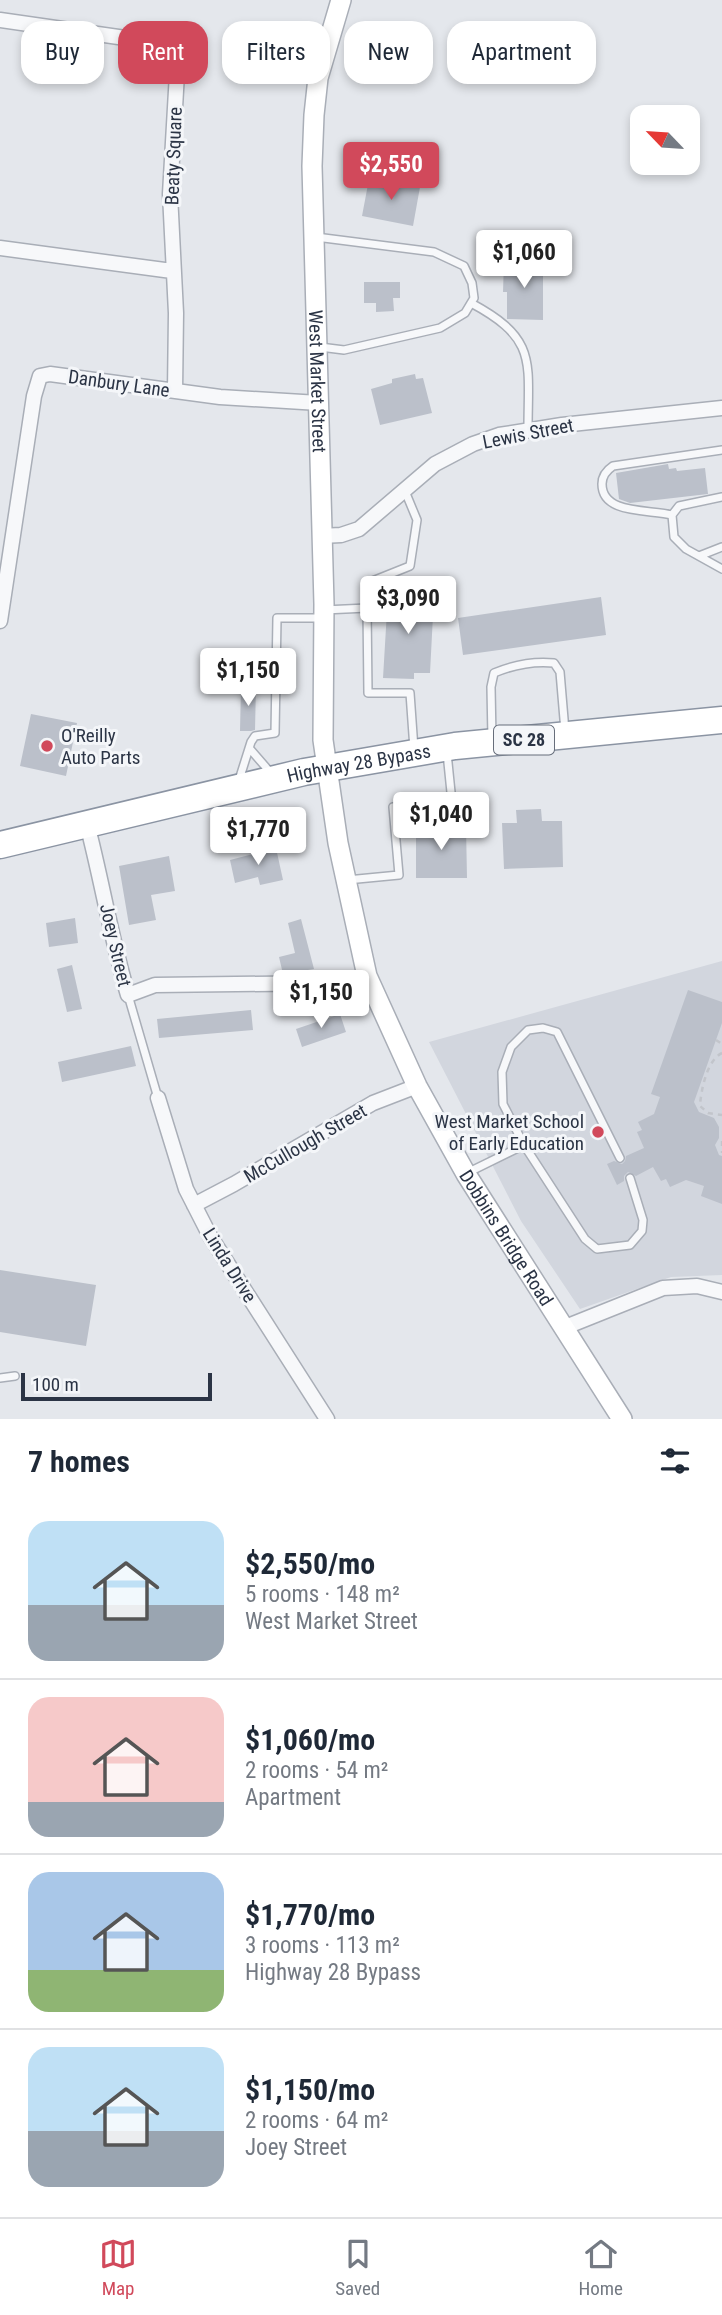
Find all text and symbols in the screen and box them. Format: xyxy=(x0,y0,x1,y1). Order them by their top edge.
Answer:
chip: Buy xyxy=(21,21,104,84)
chip: Rent xyxy=(118,21,208,84)
chip: Filters xyxy=(222,21,330,84)
chip: New xyxy=(344,21,433,84)
chip: Apartment xyxy=(447,21,596,84)
north arrow xyxy=(630,105,700,175)
map controls xyxy=(630,105,700,175)
street label: Beaty Square xyxy=(160,106,187,206)
pin: $2,550 xyxy=(334,142,448,202)
text: $2,550 xyxy=(359,151,423,178)
pin: $1,060 xyxy=(467,230,581,290)
text: $1,060 xyxy=(492,239,556,266)
street label: West Market Street xyxy=(304,310,331,453)
street label: Danbury Lane xyxy=(67,365,171,402)
street label: Lewis Street xyxy=(481,413,576,454)
pin: $3,090 xyxy=(351,576,465,636)
text: $3,090 xyxy=(376,585,440,612)
pin: $1,150 xyxy=(191,648,305,708)
text: $1,150 xyxy=(216,657,280,684)
place label: O'Reilly Auto Parts xyxy=(61,724,140,769)
road number: SC 28 xyxy=(494,726,554,754)
marker: O'Reilly Auto Parts xyxy=(39,738,55,754)
street label: Highway 28 Bypass xyxy=(284,739,432,788)
pin: $1,040 xyxy=(384,792,498,852)
text: $1,040 xyxy=(409,801,473,828)
pin: $1,770 xyxy=(201,808,315,867)
text: $1,770 xyxy=(226,816,290,843)
street label: Joey Street xyxy=(95,901,136,989)
pin: $1,150 xyxy=(264,970,378,1030)
text: $1,150 xyxy=(289,979,353,1006)
street label: McCullough Street xyxy=(240,1099,371,1188)
place label: West Market School of Early Education xyxy=(435,1110,584,1155)
marker: West Market School of Early Education xyxy=(590,1124,606,1140)
street label: Dobbins Bridge Road xyxy=(454,1166,558,1310)
street label: Linda Drive xyxy=(198,1224,261,1307)
scale bar xyxy=(21,1370,212,1402)
text: 100 m xyxy=(32,1373,79,1396)
icon: filters xyxy=(656,1442,694,1480)
text: 7 homes xyxy=(28,1444,130,1479)
text: $2,550/mo xyxy=(245,1546,375,1581)
icon: home xyxy=(84,1549,168,1633)
text: 5 rooms · 148 m² xyxy=(245,1581,400,1608)
text: West Market Street xyxy=(245,1608,418,1635)
text: $1,060/mo xyxy=(245,1722,375,1757)
icon: home xyxy=(84,1725,168,1809)
text: 2 rooms · 54 m² xyxy=(245,1757,388,1784)
text: Apartment xyxy=(245,1784,341,1811)
text: $1,770/mo xyxy=(245,1897,375,1932)
icon: home xyxy=(84,1900,168,1984)
text: 3 rooms · 113 m² xyxy=(245,1932,400,1959)
text: Highway 28 Bypass xyxy=(245,1959,421,1986)
text: $1,150/mo xyxy=(245,2072,375,2107)
icon: home xyxy=(84,2075,168,2159)
text: 2 rooms · 64 m² xyxy=(245,2107,388,2134)
text: Joey Street xyxy=(245,2134,347,2161)
tab: Map xyxy=(99,2235,137,2300)
tab: Saved xyxy=(335,2235,380,2300)
tab: Home xyxy=(578,2235,623,2300)

